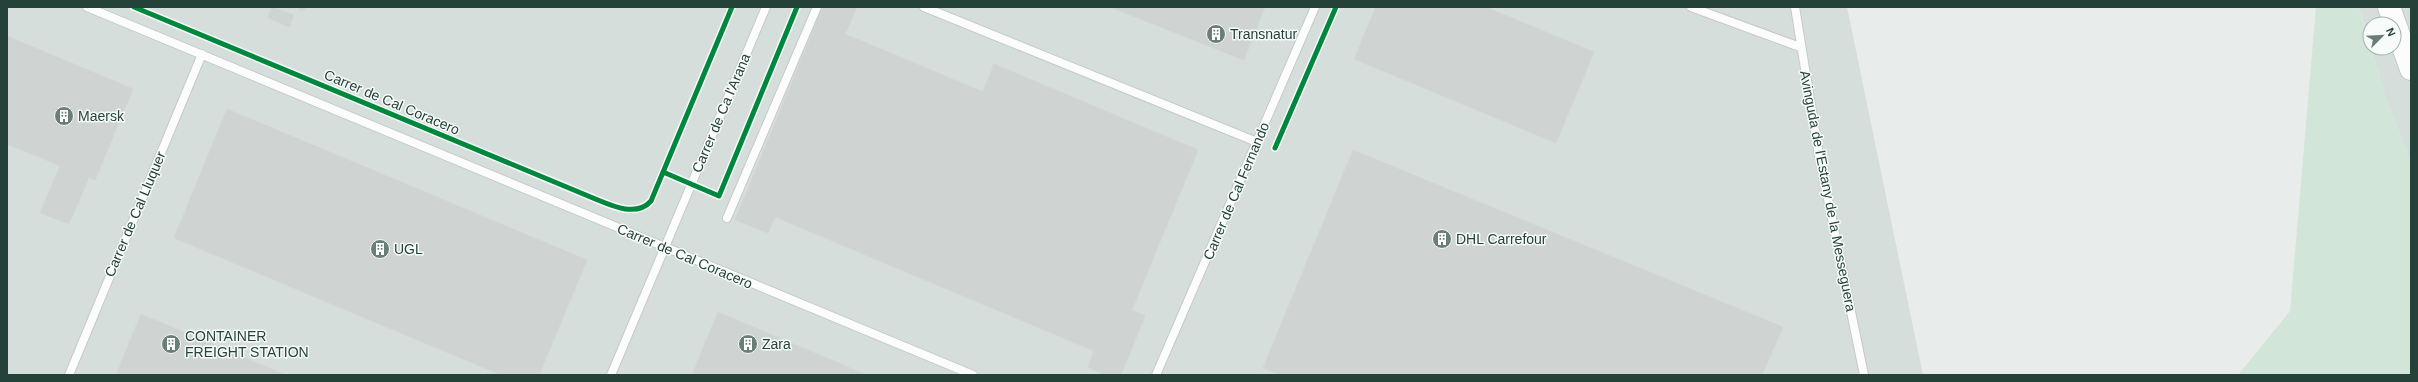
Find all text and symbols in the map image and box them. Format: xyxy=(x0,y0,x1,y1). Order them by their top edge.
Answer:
north arrow xyxy=(2362,16,2402,56)
building icon: Transnatur xyxy=(1205,23,1227,45)
place label: Transnatur xyxy=(1230,26,1298,42)
text: N xyxy=(2384,26,2398,38)
street label: Carrer de Ca l'Arana xyxy=(689,51,753,175)
street label: Carrer de Cal Coracero xyxy=(322,66,462,138)
street label: Avinguda de l'Estany de la Messeguera xyxy=(1797,69,1859,313)
building icon: Maersk xyxy=(53,105,75,127)
place label: Maersk xyxy=(78,108,125,124)
street label: Carrer de Cal Fernando xyxy=(1200,120,1272,262)
street label: Carrer de Cal Lluquer xyxy=(101,149,169,279)
street label: Carrer de Cal Coracero xyxy=(615,220,755,292)
building icon: DHL Carrefour xyxy=(1431,228,1453,250)
place label: DHL Carrefour xyxy=(1456,231,1547,247)
building icon: UGL xyxy=(369,238,391,260)
place label: UGL xyxy=(394,241,423,257)
place label: CONTAINER FREIGHT STATION xyxy=(185,328,309,360)
building icon: CONTAINER FREIGHT STATION xyxy=(160,333,182,355)
building icon: Zara xyxy=(737,333,759,355)
place label: Zara xyxy=(762,336,791,352)

